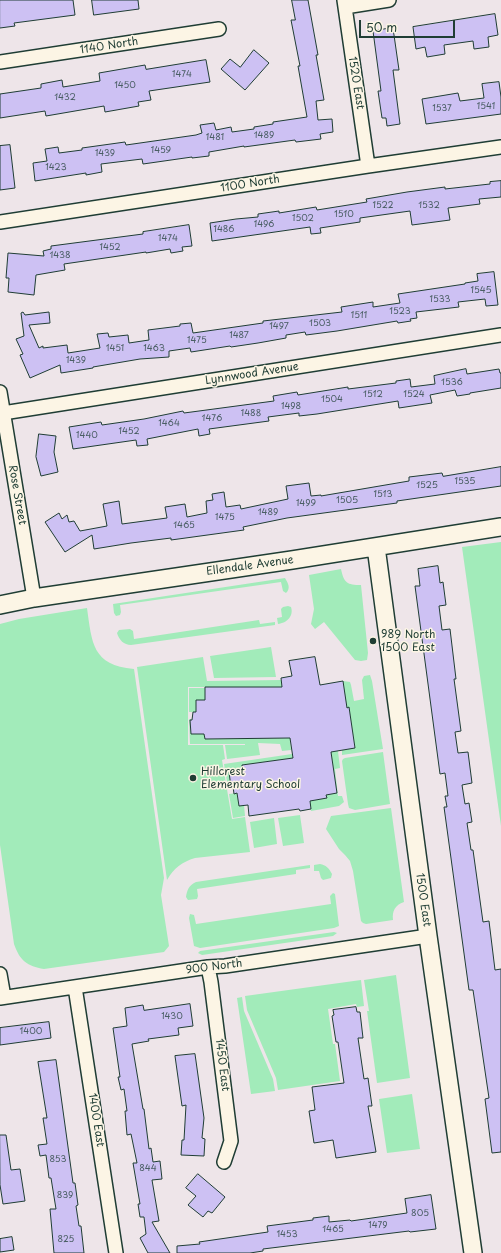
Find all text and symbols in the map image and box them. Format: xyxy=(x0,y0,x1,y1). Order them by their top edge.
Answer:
scale bar xyxy=(361,12,457,38)
text: 50 m xyxy=(366,18,397,36)
street label: 1140 North xyxy=(79,35,139,57)
street label: 1520 East xyxy=(345,56,367,110)
house number: 1474 xyxy=(172,70,192,80)
house number: 1450 xyxy=(114,81,136,91)
house number: 1432 xyxy=(54,93,76,103)
house number: 1541 xyxy=(477,102,495,112)
house number: 1537 xyxy=(432,104,452,114)
house number: 1489 xyxy=(254,131,274,141)
house number: 1481 xyxy=(206,133,224,143)
house number: 1459 xyxy=(151,146,171,156)
house number: 1439 xyxy=(95,149,115,159)
house number: 1423 xyxy=(45,163,67,173)
street label: 1100 North xyxy=(219,173,281,195)
house number: 1522 xyxy=(372,201,394,211)
house number: 1532 xyxy=(418,201,440,211)
house number: 1510 xyxy=(334,210,354,220)
house number: 1502 xyxy=(292,214,314,224)
house number: 1496 xyxy=(254,220,274,230)
house number: 1486 xyxy=(214,225,234,235)
house number: 1474 xyxy=(158,234,178,244)
house number: 1452 xyxy=(99,243,121,253)
house number: 1438 xyxy=(49,251,71,261)
house number: 1545 xyxy=(470,286,492,296)
house number: 1533 xyxy=(430,295,450,305)
house number: 1523 xyxy=(389,307,411,317)
house number: 1511 xyxy=(351,311,367,321)
house number: 1503 xyxy=(309,319,331,329)
house number: 1497 xyxy=(269,322,289,332)
house number: 1487 xyxy=(229,331,249,341)
house number: 1475 xyxy=(187,336,207,346)
house number: 1451 xyxy=(106,344,124,354)
house number: 1463 xyxy=(143,344,165,354)
house number: 1439 xyxy=(66,356,86,366)
street label: Lynnwood Avenue xyxy=(204,360,300,388)
house number: 1536 xyxy=(441,378,463,388)
house number: 1512 xyxy=(363,390,383,400)
house number: 1524 xyxy=(403,390,425,400)
house number: 1504 xyxy=(321,395,343,405)
house number: 1498 xyxy=(281,402,301,412)
house number: 1488 xyxy=(241,409,261,419)
house number: 1476 xyxy=(202,414,222,424)
house number: 1464 xyxy=(158,419,180,429)
house number: 1452 xyxy=(118,427,140,437)
house number: 1440 xyxy=(76,431,98,441)
street label: Rose Street xyxy=(5,464,29,526)
house number: 1535 xyxy=(454,477,476,487)
house number: 1525 xyxy=(416,481,438,491)
house number: 1513 xyxy=(373,490,393,500)
house number: 1505 xyxy=(336,496,358,506)
house number: 1499 xyxy=(296,499,316,509)
house number: 1489 xyxy=(258,508,278,518)
house number: 1475 xyxy=(215,513,235,523)
house number: 1465 xyxy=(173,521,195,531)
street label: Ellendale Avenue xyxy=(205,553,295,579)
place label: 989 North 1500 East xyxy=(381,628,435,654)
marker: 989 North 1500 East xyxy=(368,636,378,646)
place label: Hillcrest Elementary School xyxy=(201,765,300,791)
marker: Hillcrest Elementary School xyxy=(188,773,198,783)
street label: 1500 East xyxy=(413,872,433,928)
street label: 900 North xyxy=(185,957,243,977)
house number: 1430 xyxy=(161,1012,183,1022)
house number: 1400 xyxy=(20,1027,42,1037)
street label: 1450 East xyxy=(212,1038,232,1092)
street label: 1400 East xyxy=(85,1092,107,1148)
house number: 853 xyxy=(50,1155,66,1165)
house number: 844 xyxy=(139,1164,157,1174)
house number: 839 xyxy=(57,1191,73,1201)
house number: 805 xyxy=(411,1209,429,1219)
house number: 1479 xyxy=(368,1221,388,1231)
house number: 1465 xyxy=(322,1225,344,1235)
house number: 1453 xyxy=(276,1230,298,1240)
house number: 825 xyxy=(58,1235,74,1245)

